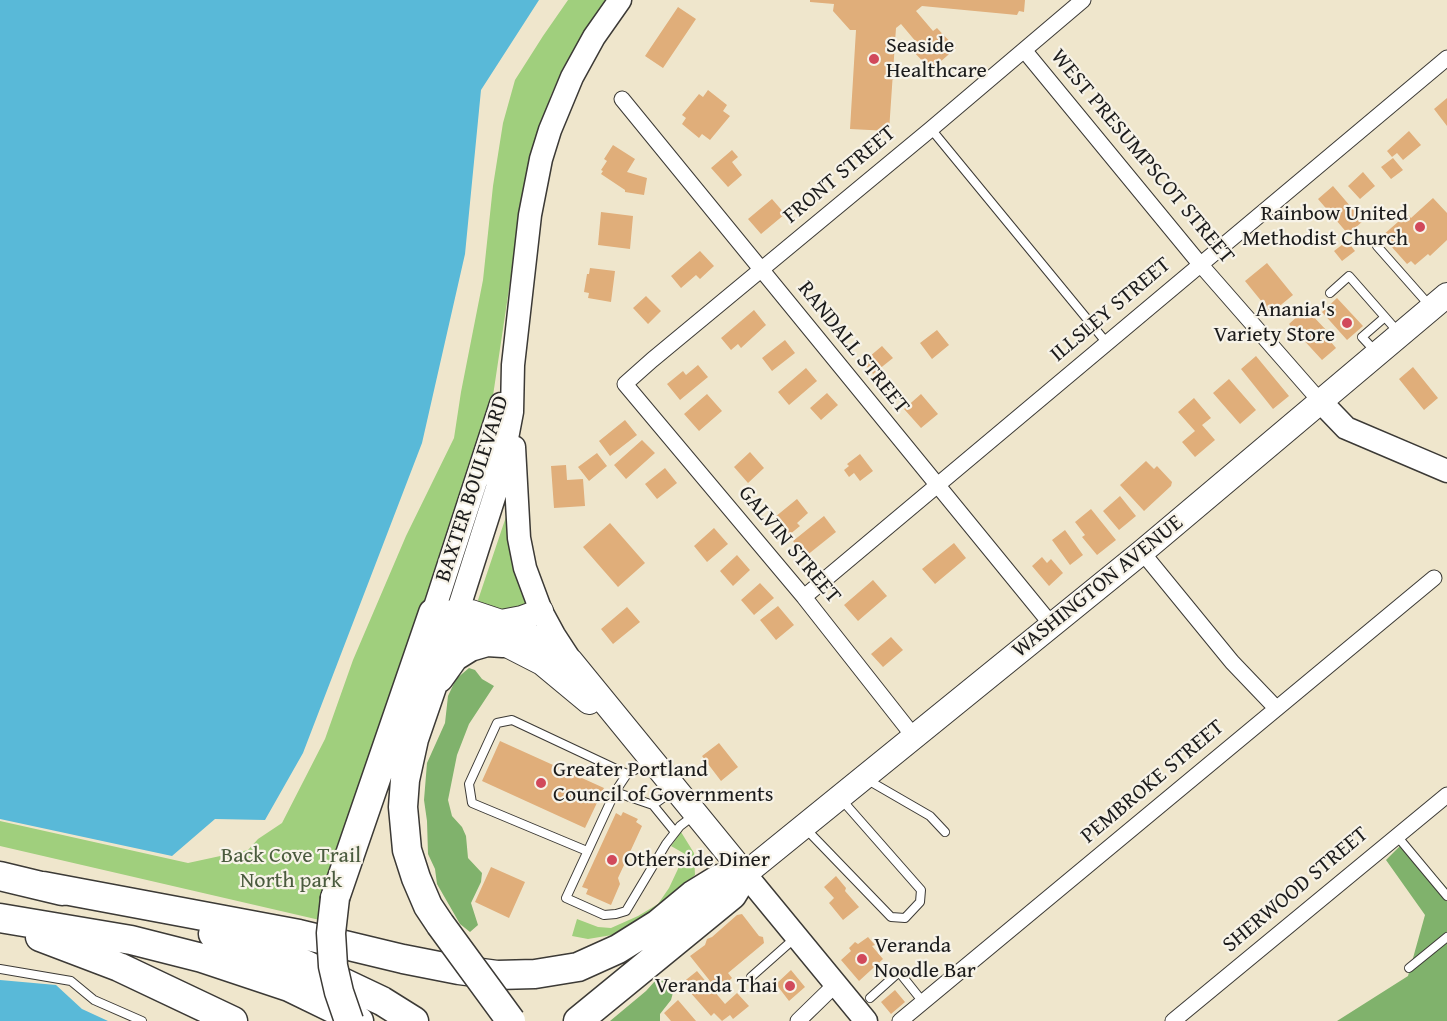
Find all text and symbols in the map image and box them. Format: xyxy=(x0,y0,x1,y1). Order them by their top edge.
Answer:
place label: Seaside Healthcare xyxy=(886,33,987,84)
street label: WEST PRESUMPSCOT STREET xyxy=(1044,44,1240,270)
marker: Seaside Healthcare xyxy=(867,52,881,66)
street label: FRONT STREET xyxy=(778,120,902,230)
place label: Rainbow United Methodist Church xyxy=(1242,201,1408,252)
marker: Rainbow United Methodist Church xyxy=(1413,220,1427,234)
street label: ILLSLEY STREET xyxy=(1045,252,1177,368)
street label: RANDALL STREET xyxy=(791,276,915,420)
place label: Anania's Variety Store xyxy=(1214,297,1335,348)
marker: Anania's Variety Store xyxy=(1340,316,1354,330)
street label: BAXTER BOULEVARD xyxy=(430,393,516,585)
street label: GALVIN STREET xyxy=(732,481,846,609)
street label: WASHINGTON AVENUE xyxy=(1007,510,1189,664)
street label: PEMBROKE STREET xyxy=(1076,714,1230,850)
place label: Greater Portland Council of Governments xyxy=(553,757,774,808)
marker: Greater Portland Council of Governments xyxy=(534,776,548,790)
street label: SHERWOOD STREET xyxy=(1218,821,1374,959)
park label: Back Cove Trail North park xyxy=(221,843,361,894)
place label: Otherside Diner xyxy=(624,847,770,873)
marker: Otherside Diner xyxy=(605,853,619,867)
place label: Veranda Noodle Bar xyxy=(874,933,976,984)
marker: Veranda Noodle Bar xyxy=(855,952,869,966)
place label: Veranda Thai xyxy=(655,973,778,999)
marker: Veranda Thai xyxy=(783,979,797,993)

